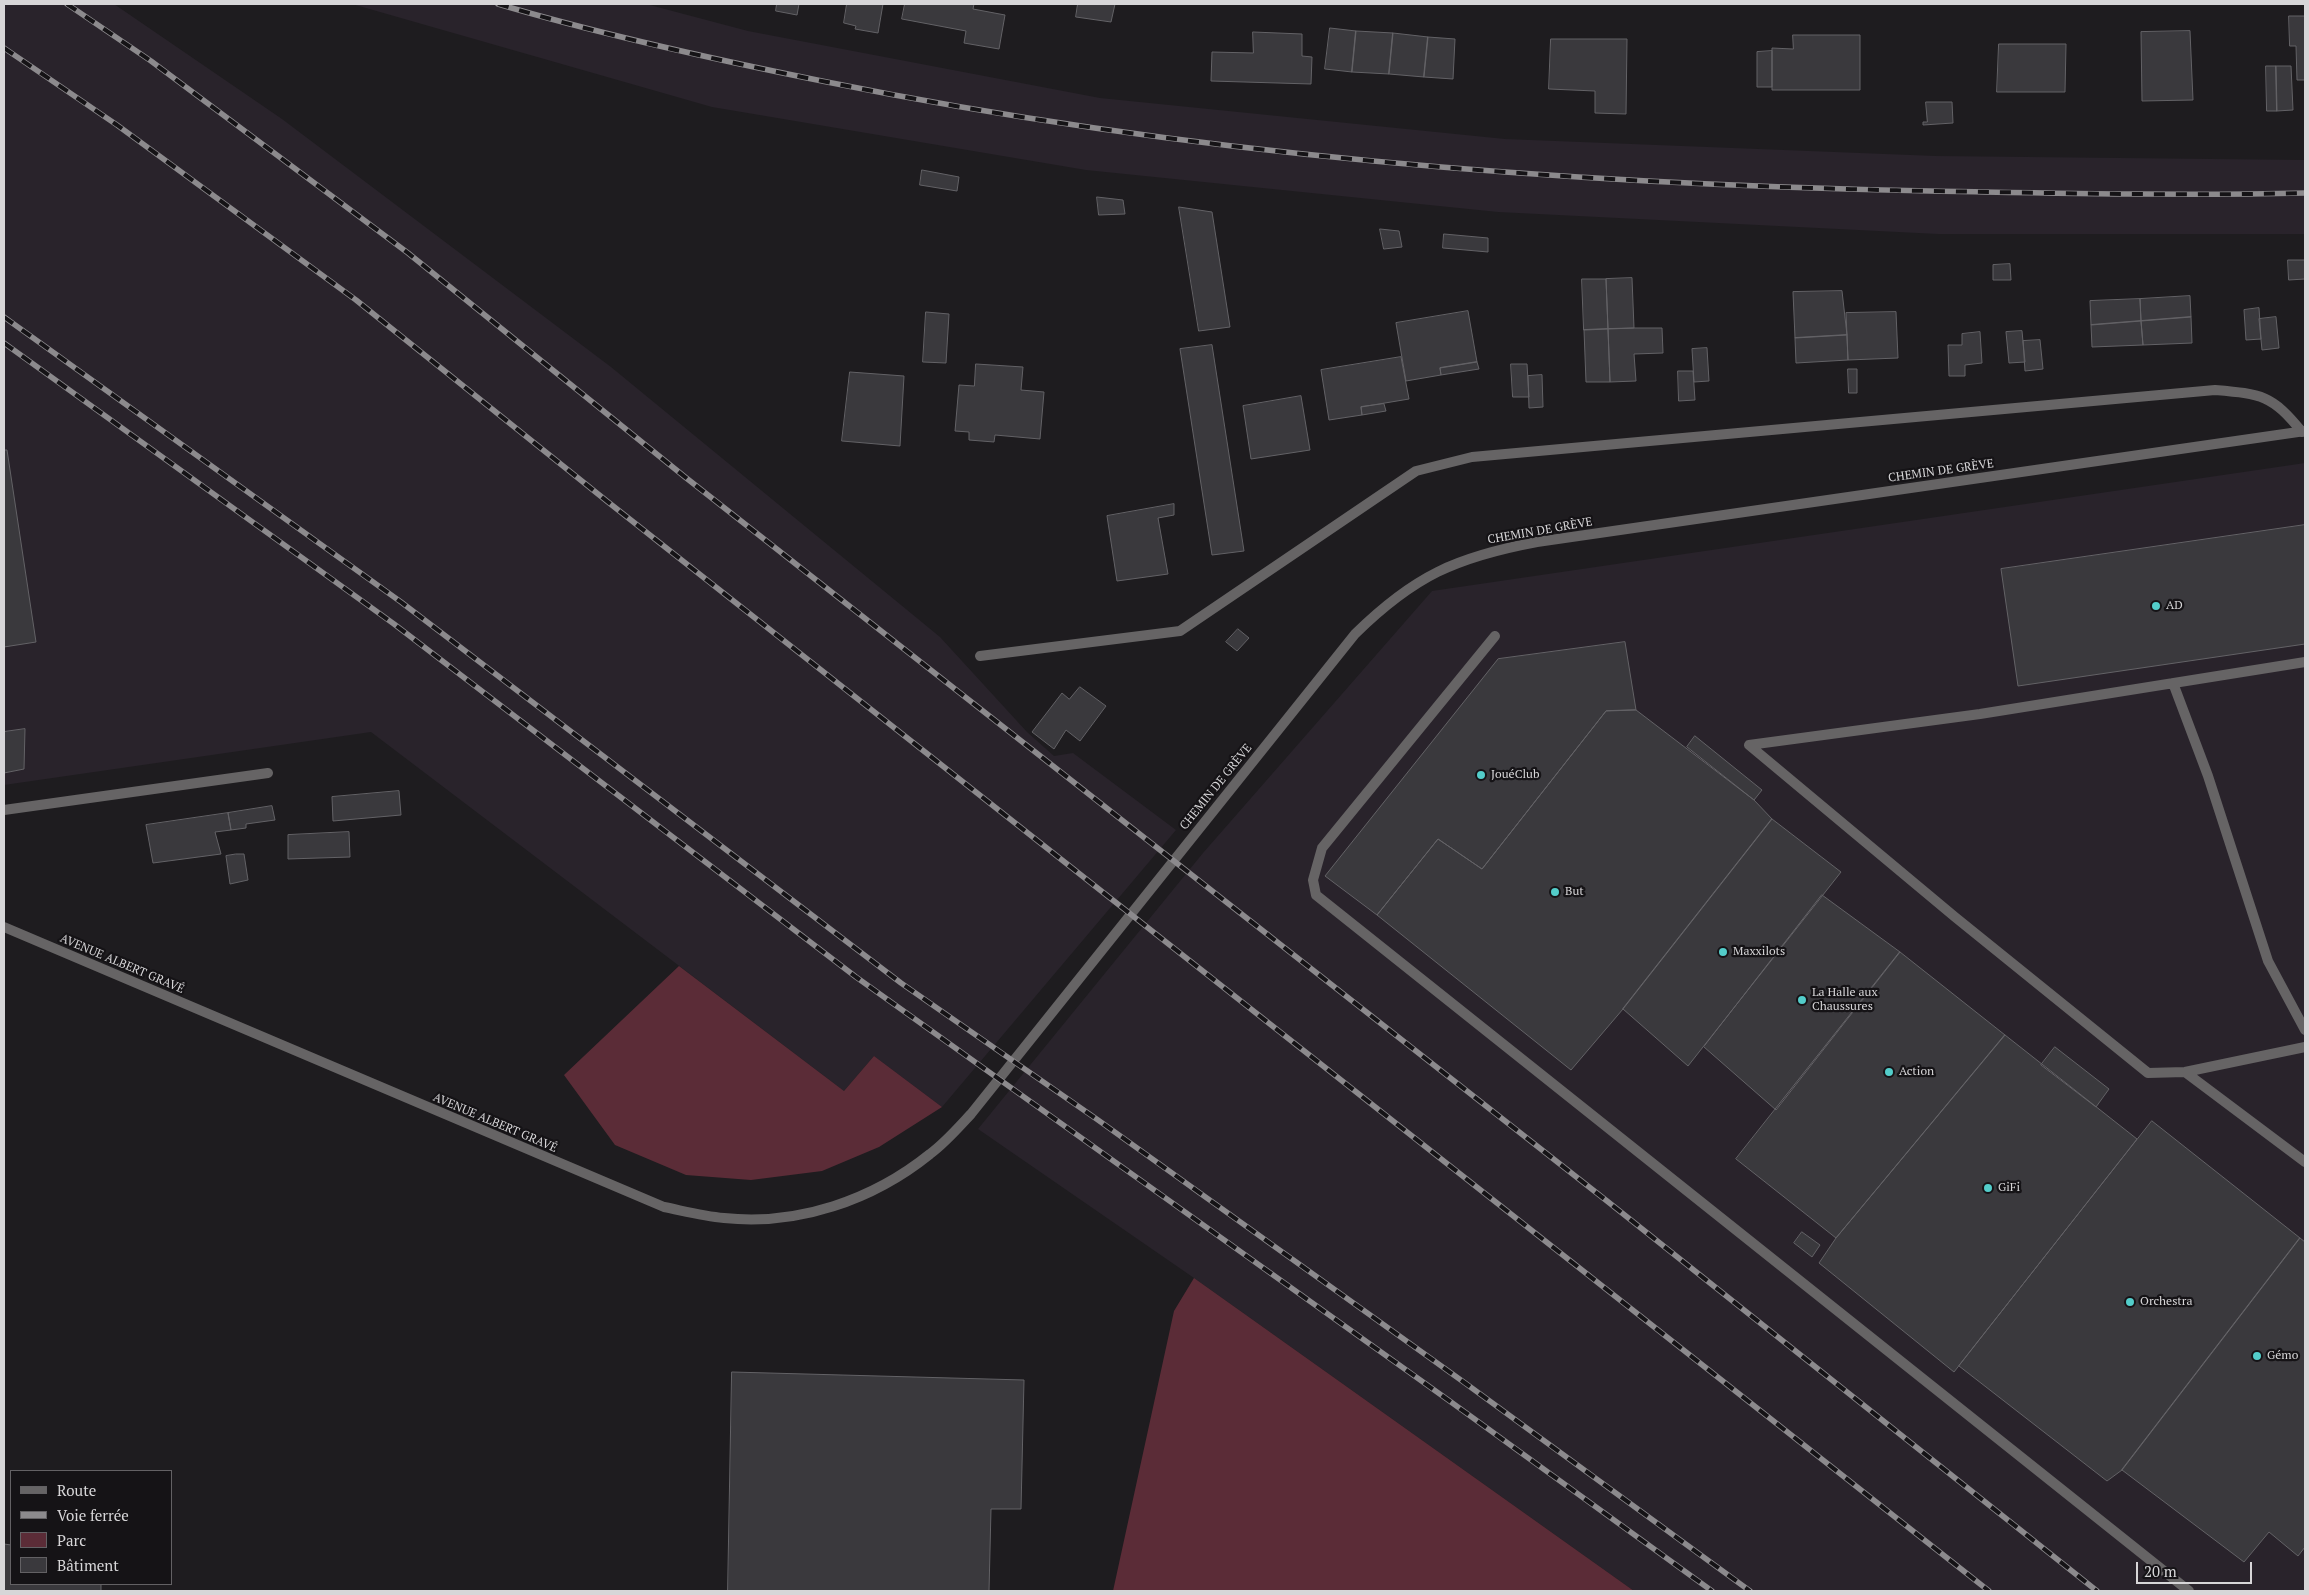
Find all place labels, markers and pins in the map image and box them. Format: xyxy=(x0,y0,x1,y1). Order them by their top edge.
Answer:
place label: AD xyxy=(2166,599,2183,613)
marker: AD xyxy=(2150,600,2162,612)
place label: JouéClub xyxy=(1491,768,1539,782)
marker: JouéClub xyxy=(1475,769,1487,781)
place label: But xyxy=(1565,885,1584,899)
marker: But xyxy=(1549,886,1561,898)
place label: Maxxilots xyxy=(1733,945,1785,959)
marker: Maxxilots xyxy=(1717,946,1729,958)
place label: La Halle aux Chaussures xyxy=(1812,986,1878,1014)
marker: La Halle aux Chaussures xyxy=(1796,994,1808,1006)
place label: Action xyxy=(1899,1065,1934,1079)
marker: Action xyxy=(1883,1066,1895,1078)
place label: GiFi xyxy=(1998,1181,2020,1195)
marker: GiFi xyxy=(1982,1182,1994,1194)
place label: Orchestra xyxy=(2140,1295,2192,1309)
marker: Orchestra xyxy=(2124,1296,2136,1308)
place label: Gémo xyxy=(2267,1349,2298,1363)
marker: Gémo xyxy=(2251,1350,2263,1362)

